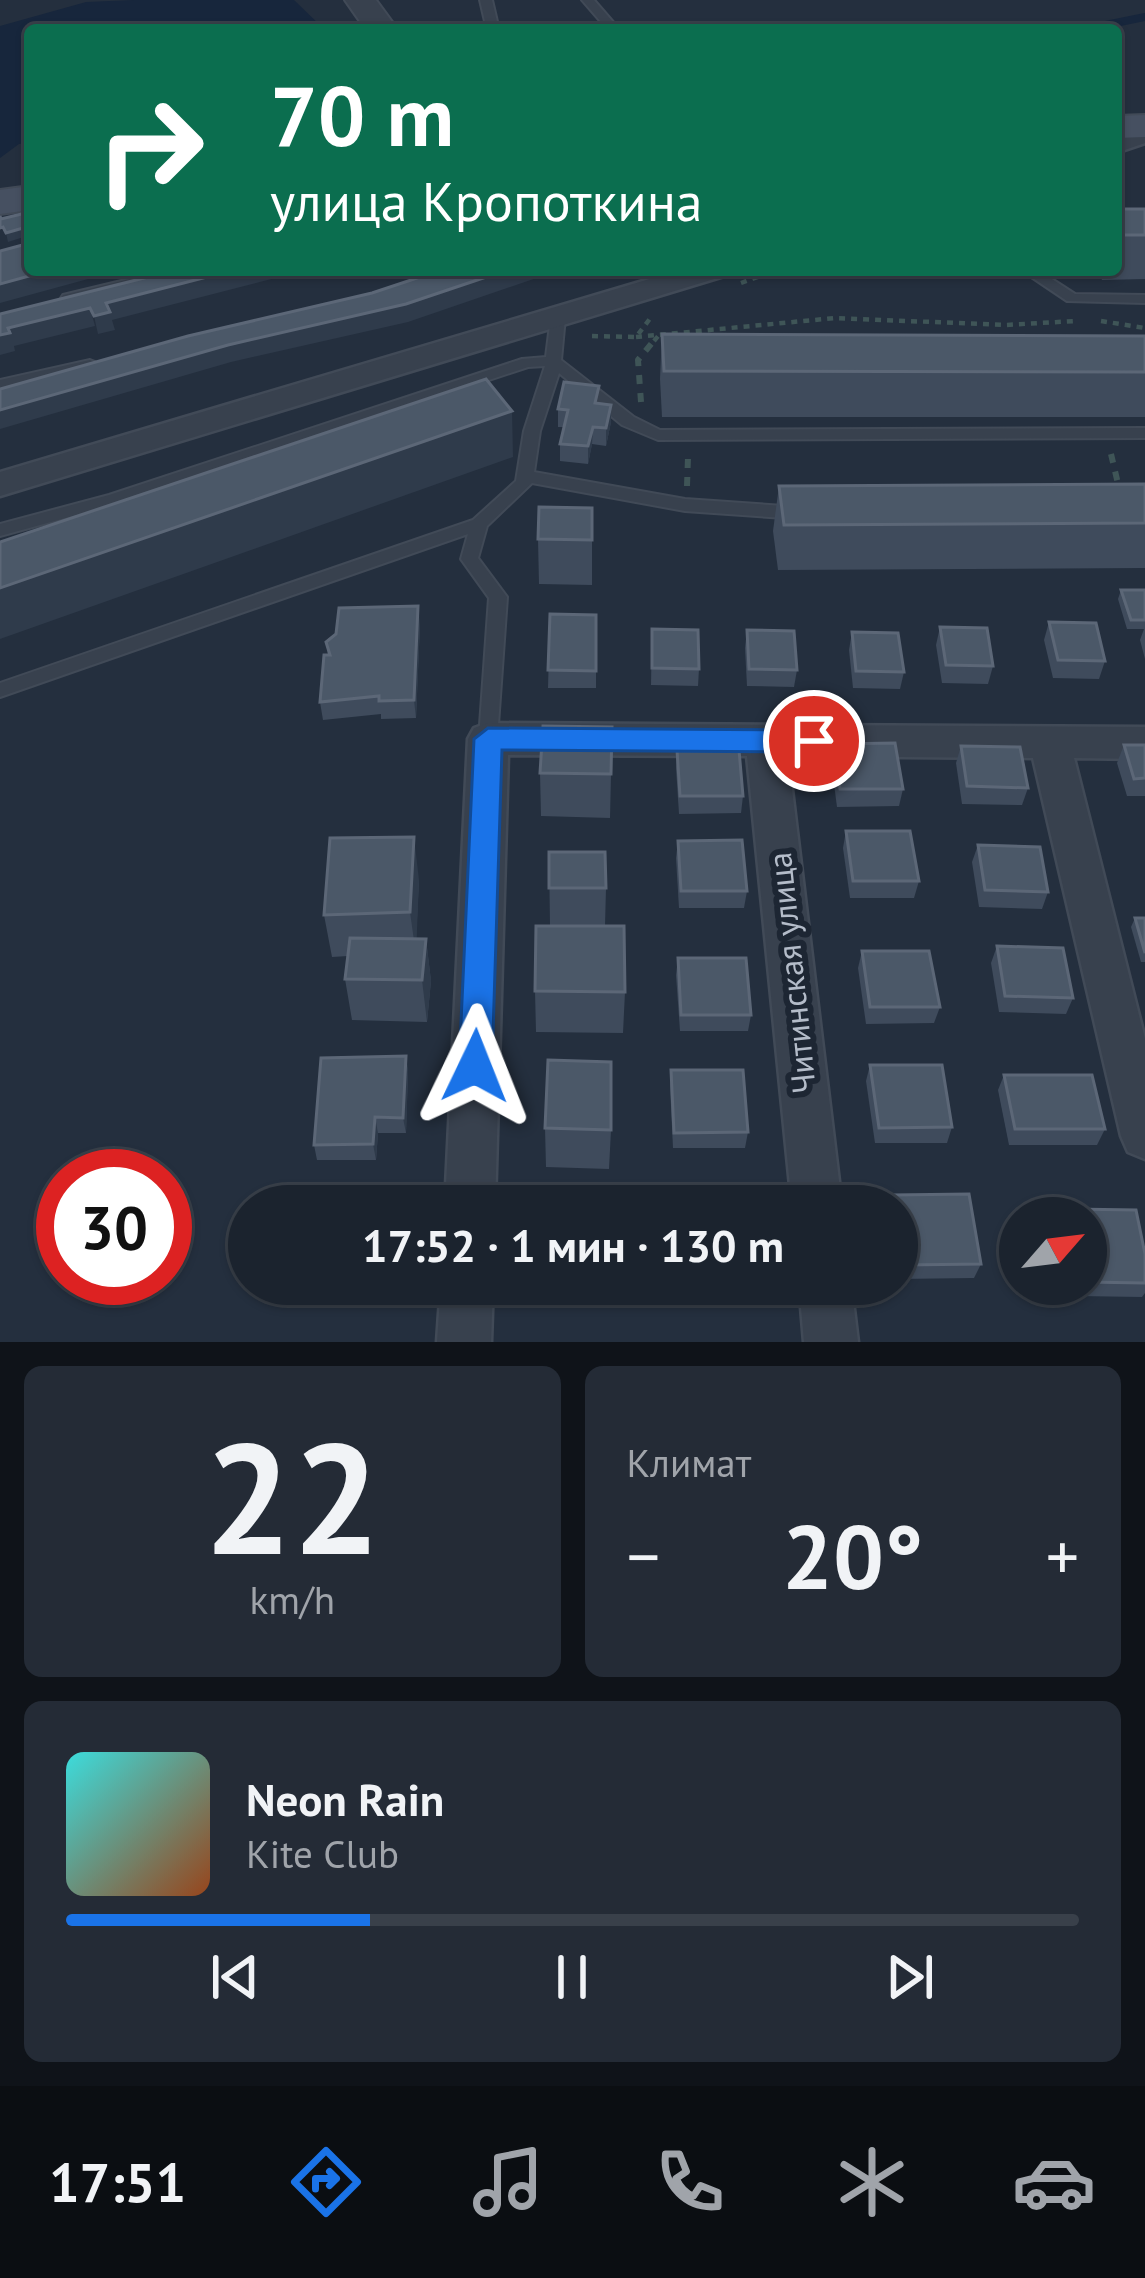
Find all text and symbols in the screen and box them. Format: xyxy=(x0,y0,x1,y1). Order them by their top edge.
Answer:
text: 70 m xyxy=(270,60,454,169)
icon: right xyxy=(72,72,228,228)
text: улица Кропоткина xyxy=(270,166,703,236)
pin xyxy=(763,690,865,792)
icon: arrive xyxy=(781,708,847,774)
street label: Читинская улица xyxy=(757,850,825,1096)
position arrow xyxy=(412,1003,538,1129)
speed limit sign: 30 xyxy=(36,1149,192,1305)
north arrow xyxy=(999,1197,1107,1305)
map controls xyxy=(999,1197,1107,1305)
text: 17:52 · 1 мин · 130 m xyxy=(362,1216,784,1274)
text: 22 xyxy=(204,1395,381,1597)
text: Климат xyxy=(627,1437,751,1488)
text: 20° xyxy=(782,1497,923,1614)
text: − xyxy=(627,1513,660,1598)
text: + xyxy=(1046,1513,1079,1598)
text: km/h xyxy=(250,1574,335,1625)
text: Neon Rain xyxy=(246,1770,444,1828)
text: Kite Club xyxy=(246,1828,399,1879)
icon: previous xyxy=(202,1944,268,2010)
icon: pause xyxy=(539,1944,605,2010)
icon: next xyxy=(877,1944,943,2010)
icon: directions xyxy=(284,2140,368,2224)
icon: music xyxy=(466,2140,550,2224)
icon: phone xyxy=(648,2140,732,2224)
icon: climate xyxy=(830,2140,914,2224)
icon: car xyxy=(1012,2140,1096,2224)
text: 17:51 xyxy=(49,2147,186,2217)

